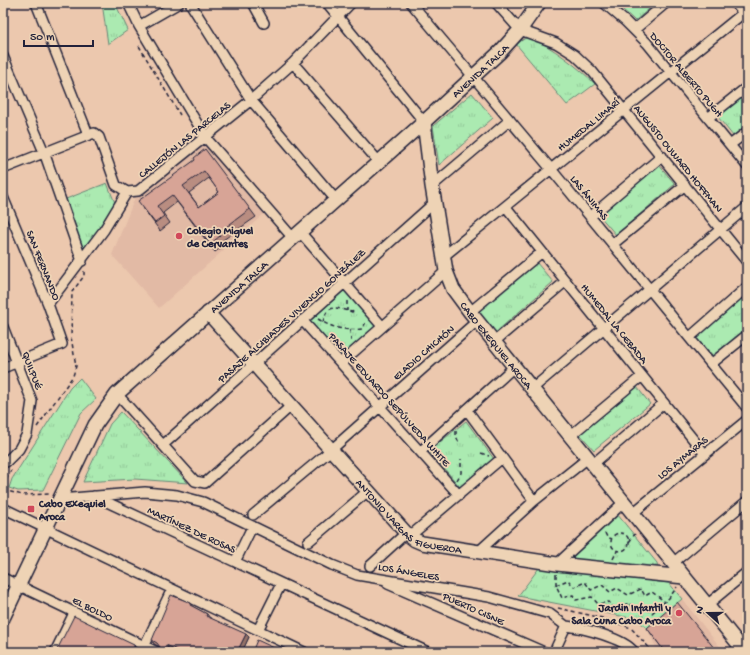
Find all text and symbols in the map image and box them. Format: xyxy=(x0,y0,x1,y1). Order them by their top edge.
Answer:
scale bar xyxy=(24,22,93,48)
street label: DOCTOR ALBERTO PUGH xyxy=(646,30,725,121)
text: 50 m xyxy=(30,31,55,45)
street label: AVENIDA TALCA xyxy=(450,42,512,101)
street label: HUMEDAL LIMARÍ xyxy=(555,96,623,154)
street label: CALLEJÓN LAS PARCELAS xyxy=(136,98,234,181)
street label: AUGUSTO OUWARD HOFFMAN xyxy=(630,103,724,215)
street label: LAS ÁNIMAS xyxy=(567,173,611,224)
place label: Colegio Miguel de Cervantes xyxy=(186,226,254,251)
street label: SAN FERNANDO xyxy=(23,229,62,303)
marker: Colegio Miguel de Cervantes xyxy=(174,231,184,241)
street label: PASAJE ALCIBIADES VIVENCIO GONZÁLEZ xyxy=(215,246,369,387)
street label: AVENIDA TALCA xyxy=(208,259,271,317)
street label: HUMEDAL LA CEBADA xyxy=(578,282,650,367)
street label: CABO EXEQUIEL AROCA xyxy=(457,300,534,392)
street label: ELADIO CHICHÓN xyxy=(391,323,457,383)
street label: PASAJE EDUARDO SEPÚLVEDA WHITE xyxy=(325,330,453,470)
street label: QUILPUÉ xyxy=(18,350,45,392)
street label: LOS AYMARAS xyxy=(656,434,712,483)
street label: ANTONIO VARGAS FIGUEROA xyxy=(352,477,463,557)
place label: Cabo Exequiel Aroca xyxy=(38,499,106,524)
marker: Cabo Exequiel Aroca xyxy=(26,504,36,514)
street label: MARTÍNEZ DE ROSAS xyxy=(145,504,239,557)
street label: LOS ÁNGELES xyxy=(377,561,441,584)
street label: PUERTO CISNE xyxy=(440,590,507,629)
north arrow xyxy=(688,593,728,633)
street label: EL BOLDO xyxy=(70,595,115,625)
place label: Jardin Infantil y Sala Cuna Cabo Aroca xyxy=(571,602,672,628)
text: N xyxy=(694,605,707,616)
marker: Jardin Infantil y Sala Cuna Cabo Aroca xyxy=(674,608,684,618)

